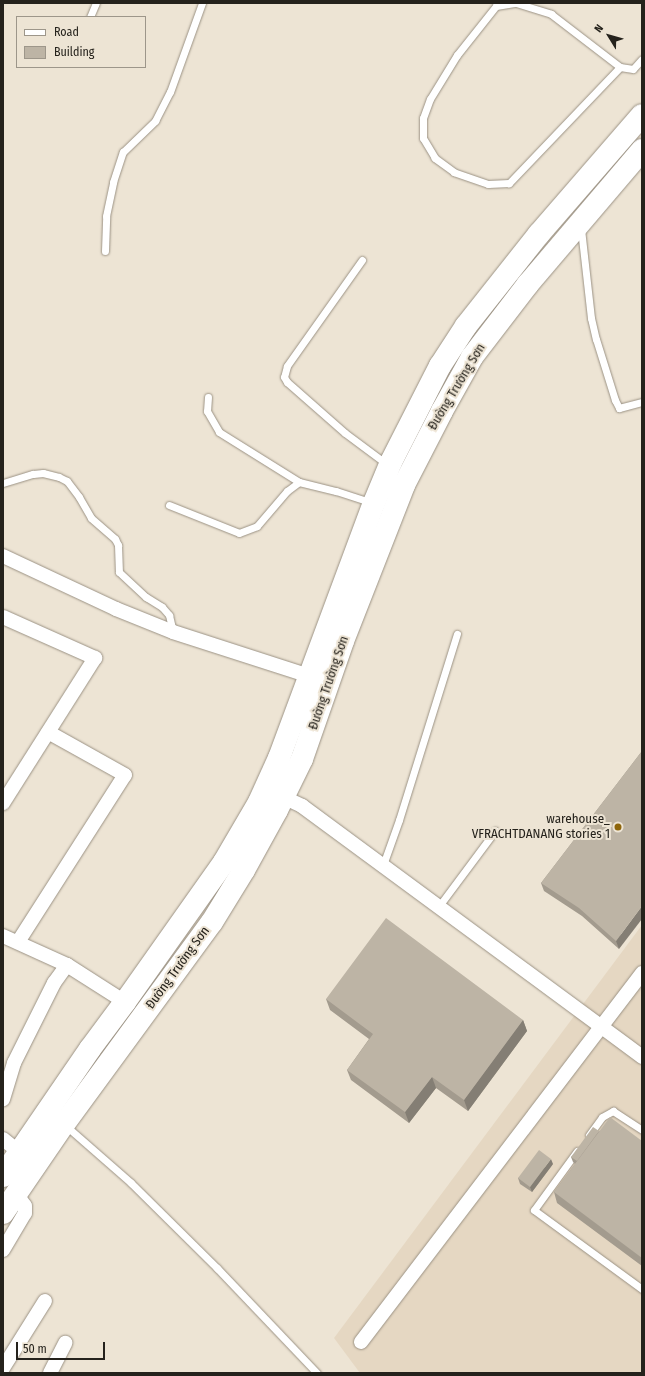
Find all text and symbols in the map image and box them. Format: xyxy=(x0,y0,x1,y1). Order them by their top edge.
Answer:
legend xyxy=(16,16,146,68)
north arrow xyxy=(589,16,629,56)
text: N xyxy=(592,22,606,35)
text: Road xyxy=(54,25,79,39)
text: Building xyxy=(54,45,94,59)
street label: Đường Trường Sơn xyxy=(425,341,489,433)
street label: Đường Trường Sơn xyxy=(306,634,352,732)
place label: warehouse_ VFRACHTDANANG stories 1 xyxy=(472,812,610,843)
marker: warehouse_ VFRACHTDANANG stories 1 xyxy=(613,822,623,832)
street label: Đường Trường Sơn xyxy=(143,924,213,1012)
scale bar xyxy=(18,1334,107,1360)
text: 50 m xyxy=(23,1342,47,1356)

